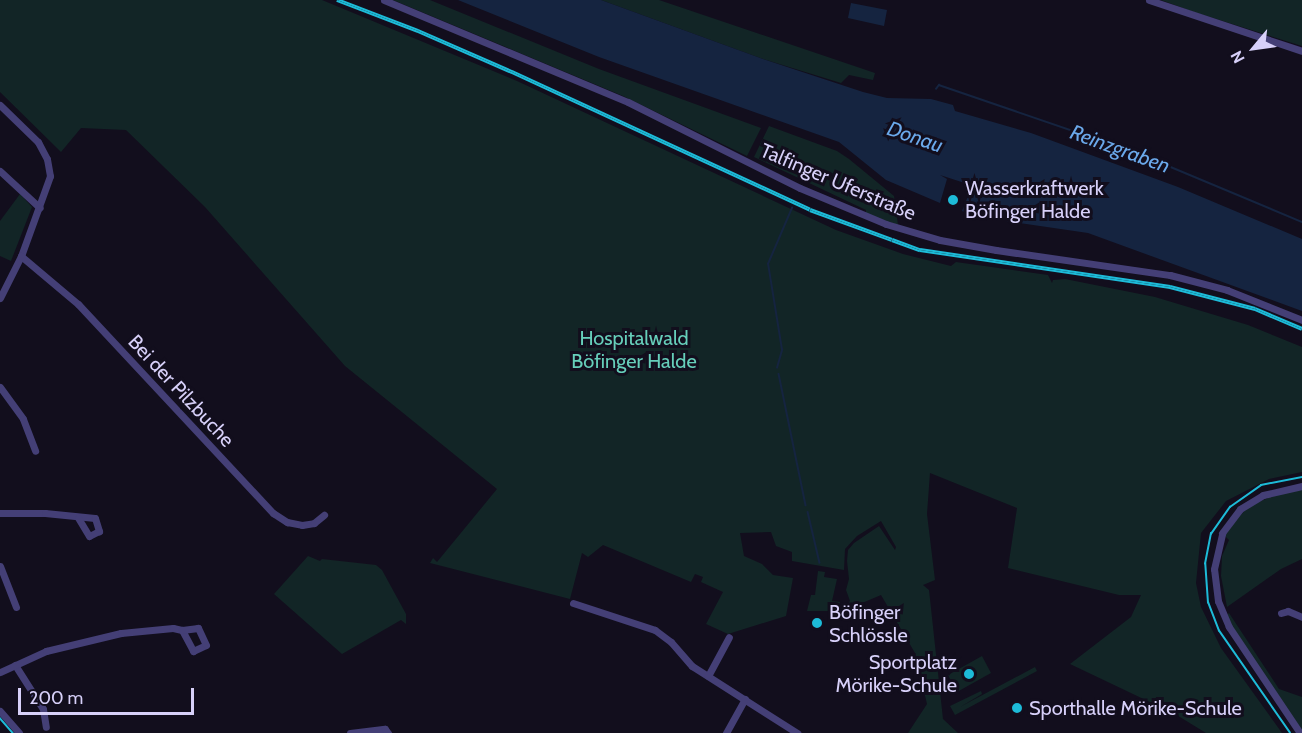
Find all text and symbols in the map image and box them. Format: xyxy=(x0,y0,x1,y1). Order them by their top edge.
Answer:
north arrow xyxy=(1224,18,1284,78)
text: N xyxy=(1227,47,1249,67)
water label: Donau xyxy=(884,116,946,158)
water label: Reinzgraben xyxy=(1067,119,1173,179)
street label: Talfinger Uferstraße xyxy=(757,138,919,226)
place label: Wasserkraftwerk Böfinger Halde xyxy=(965,176,1104,223)
marker: Wasserkraftwerk Böfinger Halde xyxy=(946,193,960,207)
park label: Hospitalwald Böfinger Halde xyxy=(571,326,697,373)
street label: Bei der Pilzbuche xyxy=(123,330,239,452)
place label: Böfinger Schlössle xyxy=(829,600,908,647)
marker: Böfinger Schlössle xyxy=(810,616,824,630)
place label: Sportplatz Mörike-Schule xyxy=(836,650,957,697)
marker: Sportplatz Mörike-Schule xyxy=(962,667,976,681)
scale bar xyxy=(21,676,196,714)
text: 200 m xyxy=(29,687,83,709)
place label: Sporthalle Mörike-Schule xyxy=(1029,696,1242,720)
marker: Sporthalle Mörike-Schule xyxy=(1010,701,1024,715)

